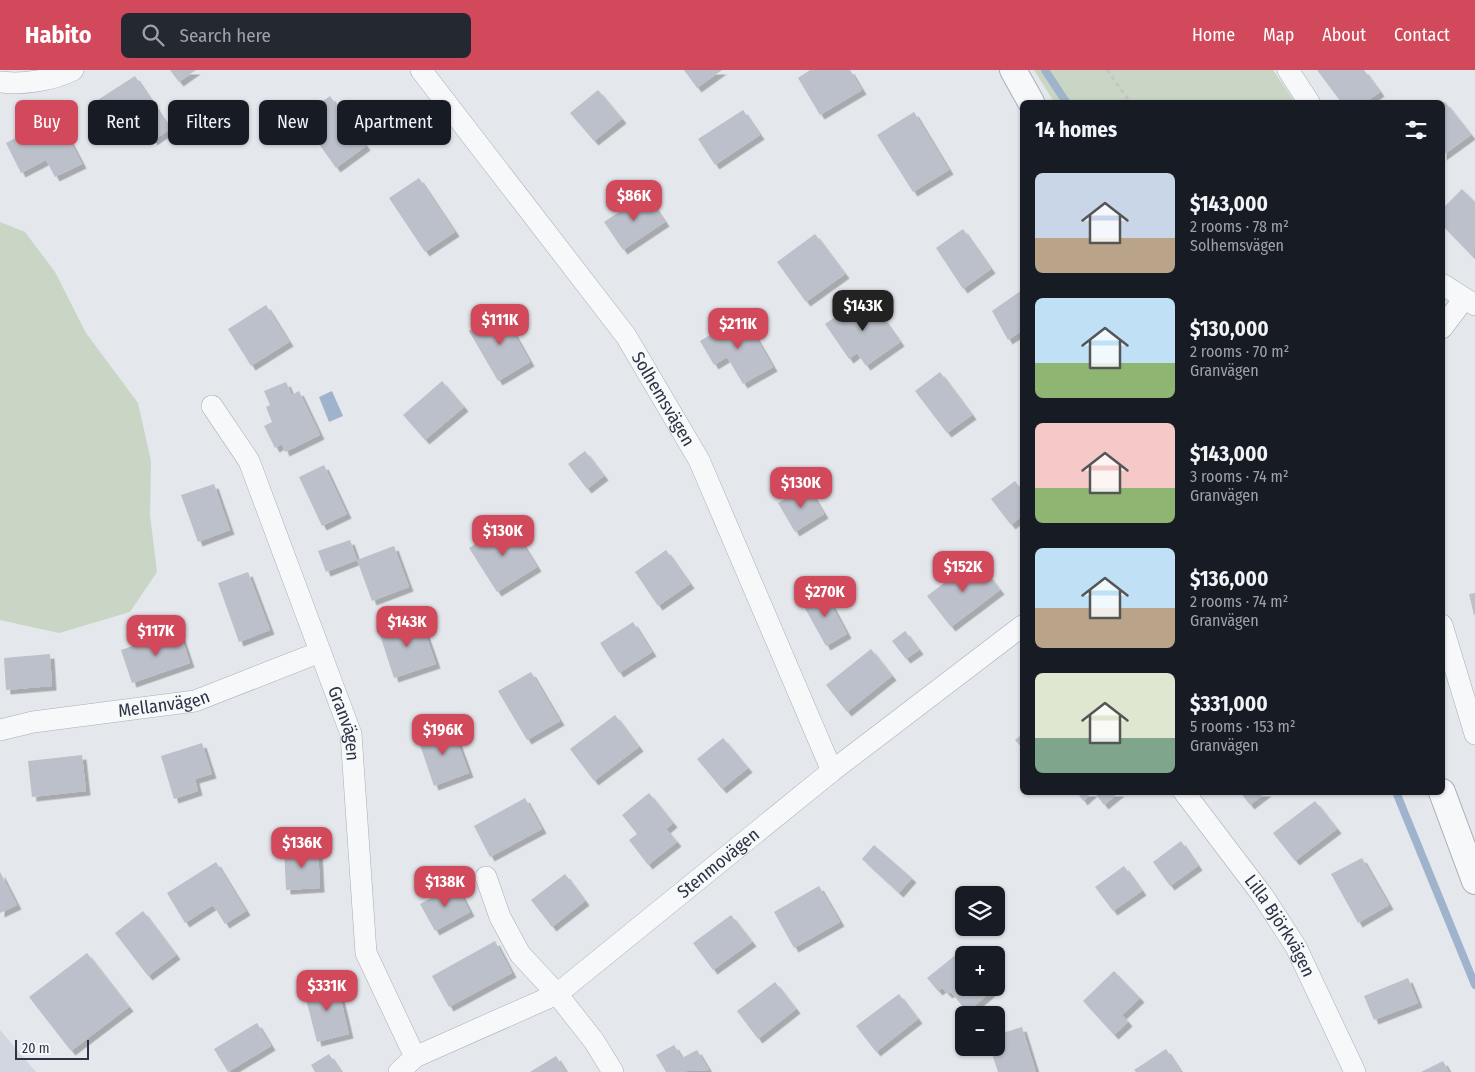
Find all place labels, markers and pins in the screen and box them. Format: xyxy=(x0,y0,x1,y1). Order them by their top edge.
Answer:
pin: $86K xyxy=(604,180,664,222)
pin: $143K xyxy=(828,290,898,332)
pin: $111K xyxy=(465,304,535,346)
pin: $211K xyxy=(703,308,773,350)
pin: $130K xyxy=(766,466,836,509)
pin: $130K xyxy=(468,514,538,557)
pin: $152K xyxy=(928,550,998,593)
pin: $270K xyxy=(790,576,860,618)
pin: $143K xyxy=(372,606,442,648)
pin: $117K xyxy=(121,614,191,657)
pin: $196K xyxy=(408,714,478,756)
pin: $136K xyxy=(267,826,337,869)
pin: $138K xyxy=(410,866,480,908)
pin: $331K xyxy=(292,970,362,1012)

